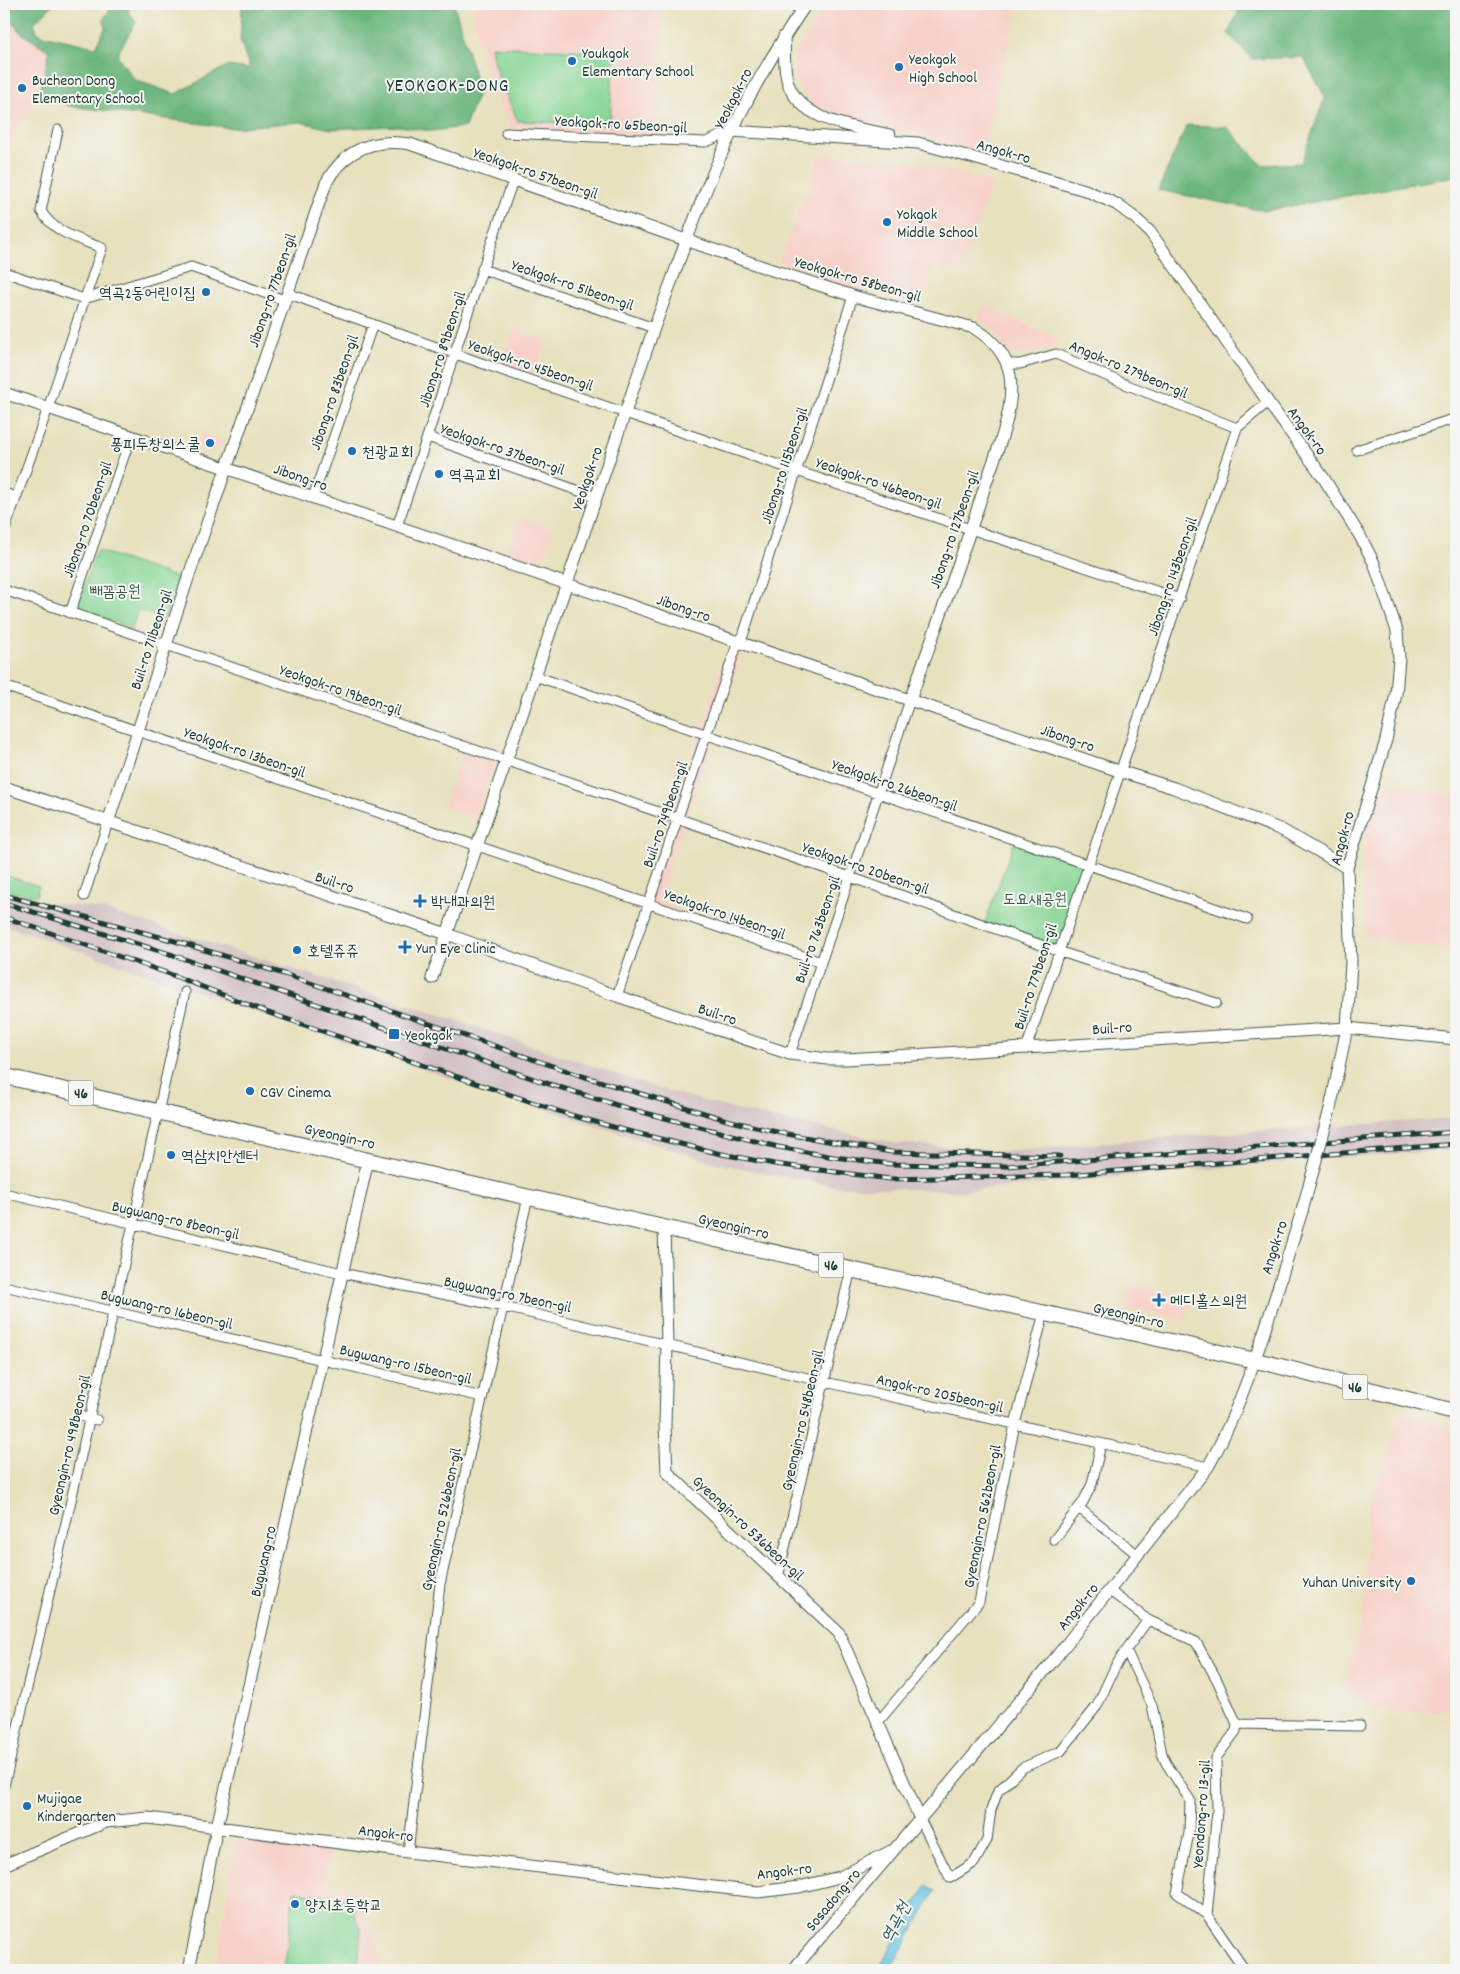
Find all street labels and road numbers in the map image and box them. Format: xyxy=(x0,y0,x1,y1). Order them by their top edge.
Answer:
street label: Yeokgok-ro xyxy=(709,65,759,134)
street label: Yeokgok-ro 65beon-gil xyxy=(554,111,688,140)
street label: Angok-ro xyxy=(974,134,1033,171)
street label: Yeokgok-ro 57beon-gil xyxy=(470,142,601,207)
street label: Jibong-ro 77beon-gil xyxy=(243,230,304,351)
street label: Yeokgok-ro 58beon-gil xyxy=(791,251,924,310)
street label: Yeokgok-ro 51beon-gil xyxy=(508,255,637,318)
street label: Jibong-ro 89beon-gil xyxy=(414,289,473,411)
street label: Jibong-ro 83beon-gil xyxy=(305,332,366,454)
street label: Yeokgok-ro 45beon-gil xyxy=(464,334,596,399)
street label: Angok-ro 279beon-gil xyxy=(1065,335,1191,406)
street label: Angok-ro xyxy=(1280,402,1332,461)
street label: Jibong-ro 115beon-gil xyxy=(756,404,815,527)
street label: Yeokgok-ro 37beon-gil xyxy=(437,418,568,483)
street label: Yeokgok-ro xyxy=(567,444,610,514)
street label: Yeokgok-ro 46beon-gil xyxy=(812,452,944,517)
street label: Jibong-ro 70beon-gil xyxy=(58,458,119,581)
street label: Jibong-ro xyxy=(270,458,330,498)
street label: Jibong-ro 127beon-gil xyxy=(924,467,986,592)
street label: Jibong-ro 143beon-gil xyxy=(1142,514,1205,639)
street label: Buil-ro 711beon-gil xyxy=(125,586,179,693)
street label: Jibong-ro xyxy=(653,589,713,629)
street label: Yeokgok-ro 19beon-gil xyxy=(276,660,405,723)
street label: Jibong-ro xyxy=(1037,719,1097,759)
street label: Yeokgok-ro 13beon-gil xyxy=(180,722,309,785)
street label: Yeokgok-ro 26beon-gil xyxy=(828,754,961,819)
street label: Buil-ro 749beon-gil xyxy=(637,758,695,871)
street label: Angok-ro xyxy=(1325,809,1362,868)
street label: Yeokgok-ro 20beon-gil xyxy=(799,837,932,902)
street label: Buil-ro xyxy=(312,866,357,900)
street label: Buil-ro 763beon-gil xyxy=(789,873,848,987)
street label: Yeokgok-ro 14beon-gil xyxy=(660,884,788,947)
street label: Buil-ro 779beon-gil xyxy=(1008,920,1064,1033)
street label: Buil-ro xyxy=(695,998,740,1033)
street label: Buil-ro xyxy=(1092,1017,1133,1042)
road number: 46 xyxy=(68,1080,94,1106)
street label: Gyeongin-ro xyxy=(302,1118,377,1157)
street label: Bugwang-ro 8beon-gil xyxy=(110,1196,242,1247)
street label: Gyeongin-ro xyxy=(696,1208,771,1247)
street label: Angok-ro xyxy=(1256,1218,1295,1278)
road number: 46 xyxy=(818,1252,844,1278)
street label: Bugwang-ro 7beon-gil xyxy=(442,1271,573,1320)
street label: Bugwang-ro 16beon-gil xyxy=(98,1284,235,1337)
street label: Gyeongin-ro xyxy=(1091,1297,1166,1336)
street label: Bugwang-ro 15beon-gil xyxy=(337,1339,474,1392)
street label: Gyeongin-ro 548beon-gil xyxy=(776,1348,831,1493)
street label: Angok-ro 205beon-gil xyxy=(874,1369,1005,1420)
street label: Gyeongin-ro 498beon-gil xyxy=(43,1373,98,1518)
road number: 46 xyxy=(1342,1374,1368,1400)
street label: Gyeongin-ro 562beon-gil xyxy=(958,1443,1009,1590)
street label: Gyeongin-ro 526beon-gil xyxy=(416,1446,469,1593)
street label: Gyeongin-ro 536beon-gil xyxy=(686,1471,809,1587)
street label: Bugwang-ro xyxy=(245,1524,284,1599)
street label: Angok-ro xyxy=(1053,1579,1105,1636)
street label: Yeondong-ro 13-gil xyxy=(1187,1759,1218,1869)
street label: Angok-ro xyxy=(357,1820,415,1849)
street label: Angok-ro xyxy=(755,1858,813,1887)
street label: Sosadong-ro xyxy=(801,1864,867,1937)

